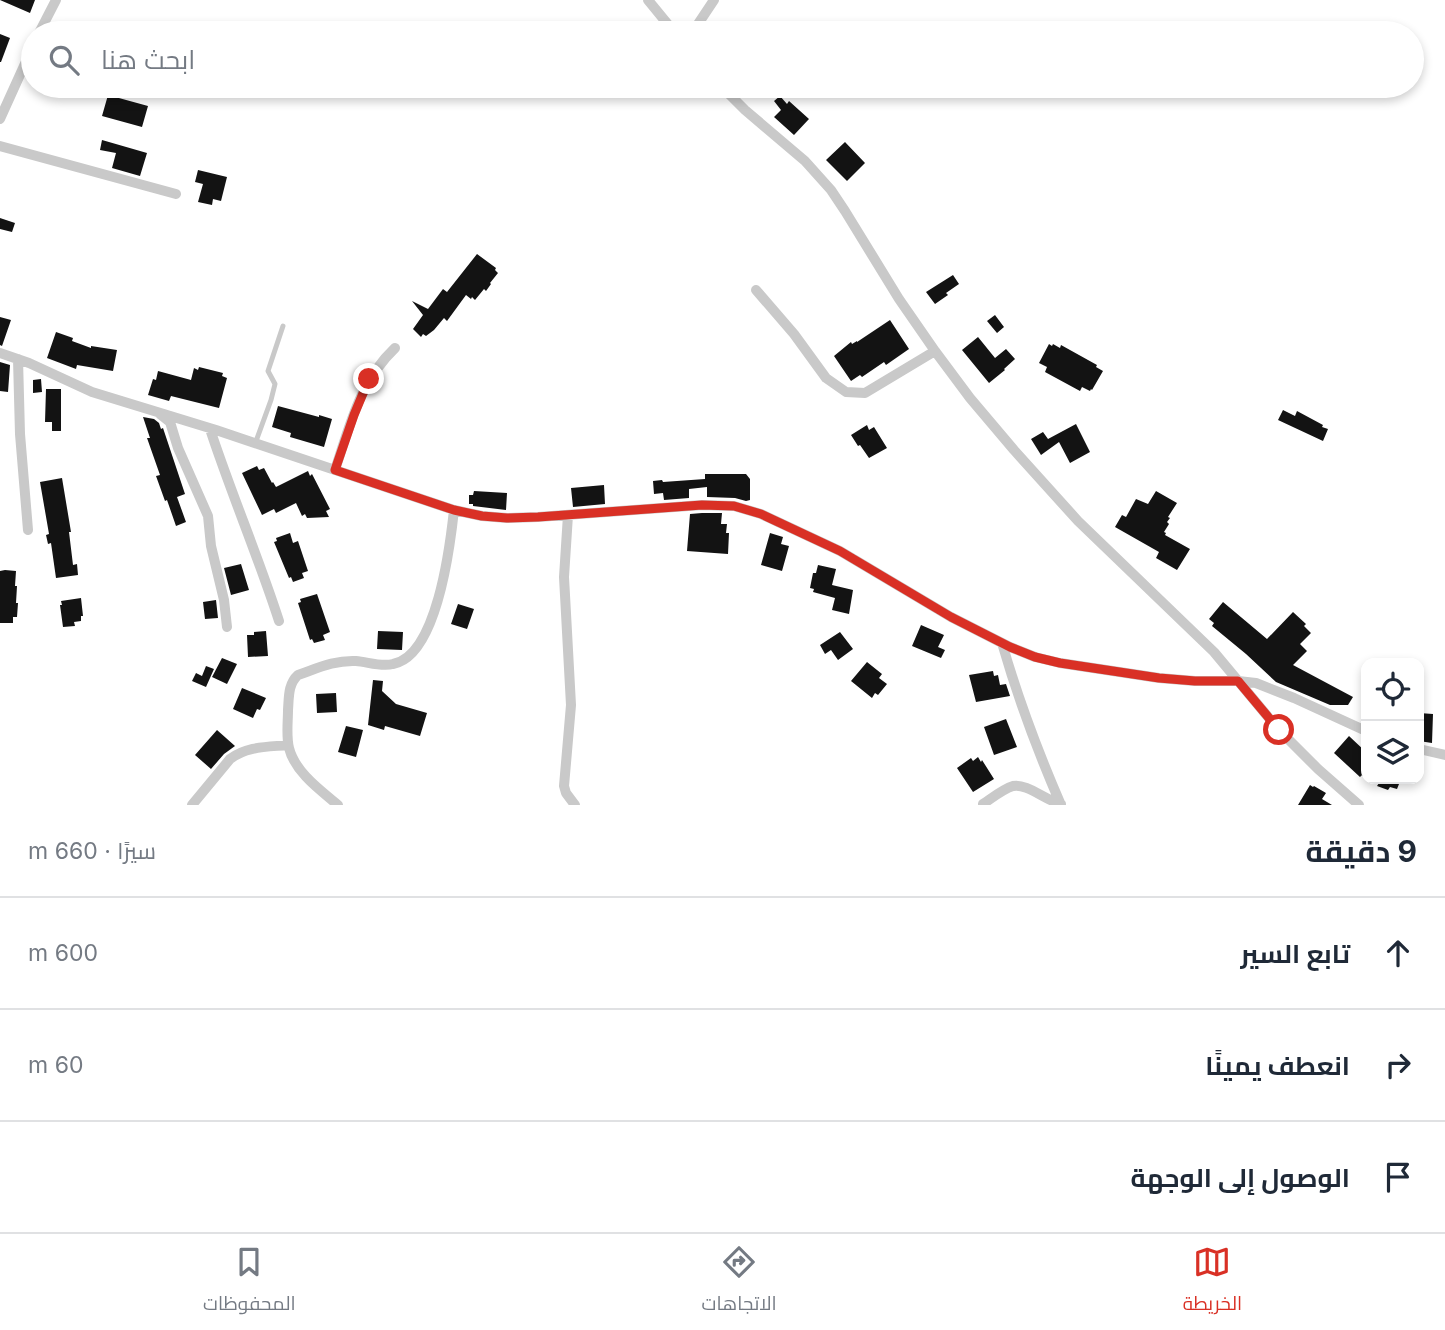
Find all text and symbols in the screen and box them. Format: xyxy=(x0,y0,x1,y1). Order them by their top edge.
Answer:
search box xyxy=(21,21,1424,98)
icon: search xyxy=(45,41,83,79)
text: ابحث هنا xyxy=(101,44,195,75)
route end xyxy=(353,363,384,394)
map controls xyxy=(1361,658,1424,784)
button: locate xyxy=(1361,658,1424,721)
route start xyxy=(1263,714,1294,745)
button: layers xyxy=(1361,721,1424,784)
text: 9 دقيقة xyxy=(1306,833,1417,869)
text: سيرًا · 660 m xyxy=(28,837,156,865)
icon: ahead xyxy=(1379,934,1417,972)
text: تابع السير xyxy=(1240,938,1350,969)
text: 600 m xyxy=(28,939,98,967)
icon: right xyxy=(1379,1046,1417,1084)
text: انعطف يمينًا xyxy=(1205,1050,1350,1081)
text: 60 m xyxy=(28,1051,83,1079)
icon: arrive xyxy=(1379,1158,1417,1196)
text: الوصول إلى الوجهة xyxy=(1131,1162,1350,1193)
tab: المحفوظات xyxy=(203,1243,296,1321)
tab: الاتجاهات xyxy=(701,1243,777,1321)
tab: الخريطة xyxy=(1183,1243,1242,1321)

